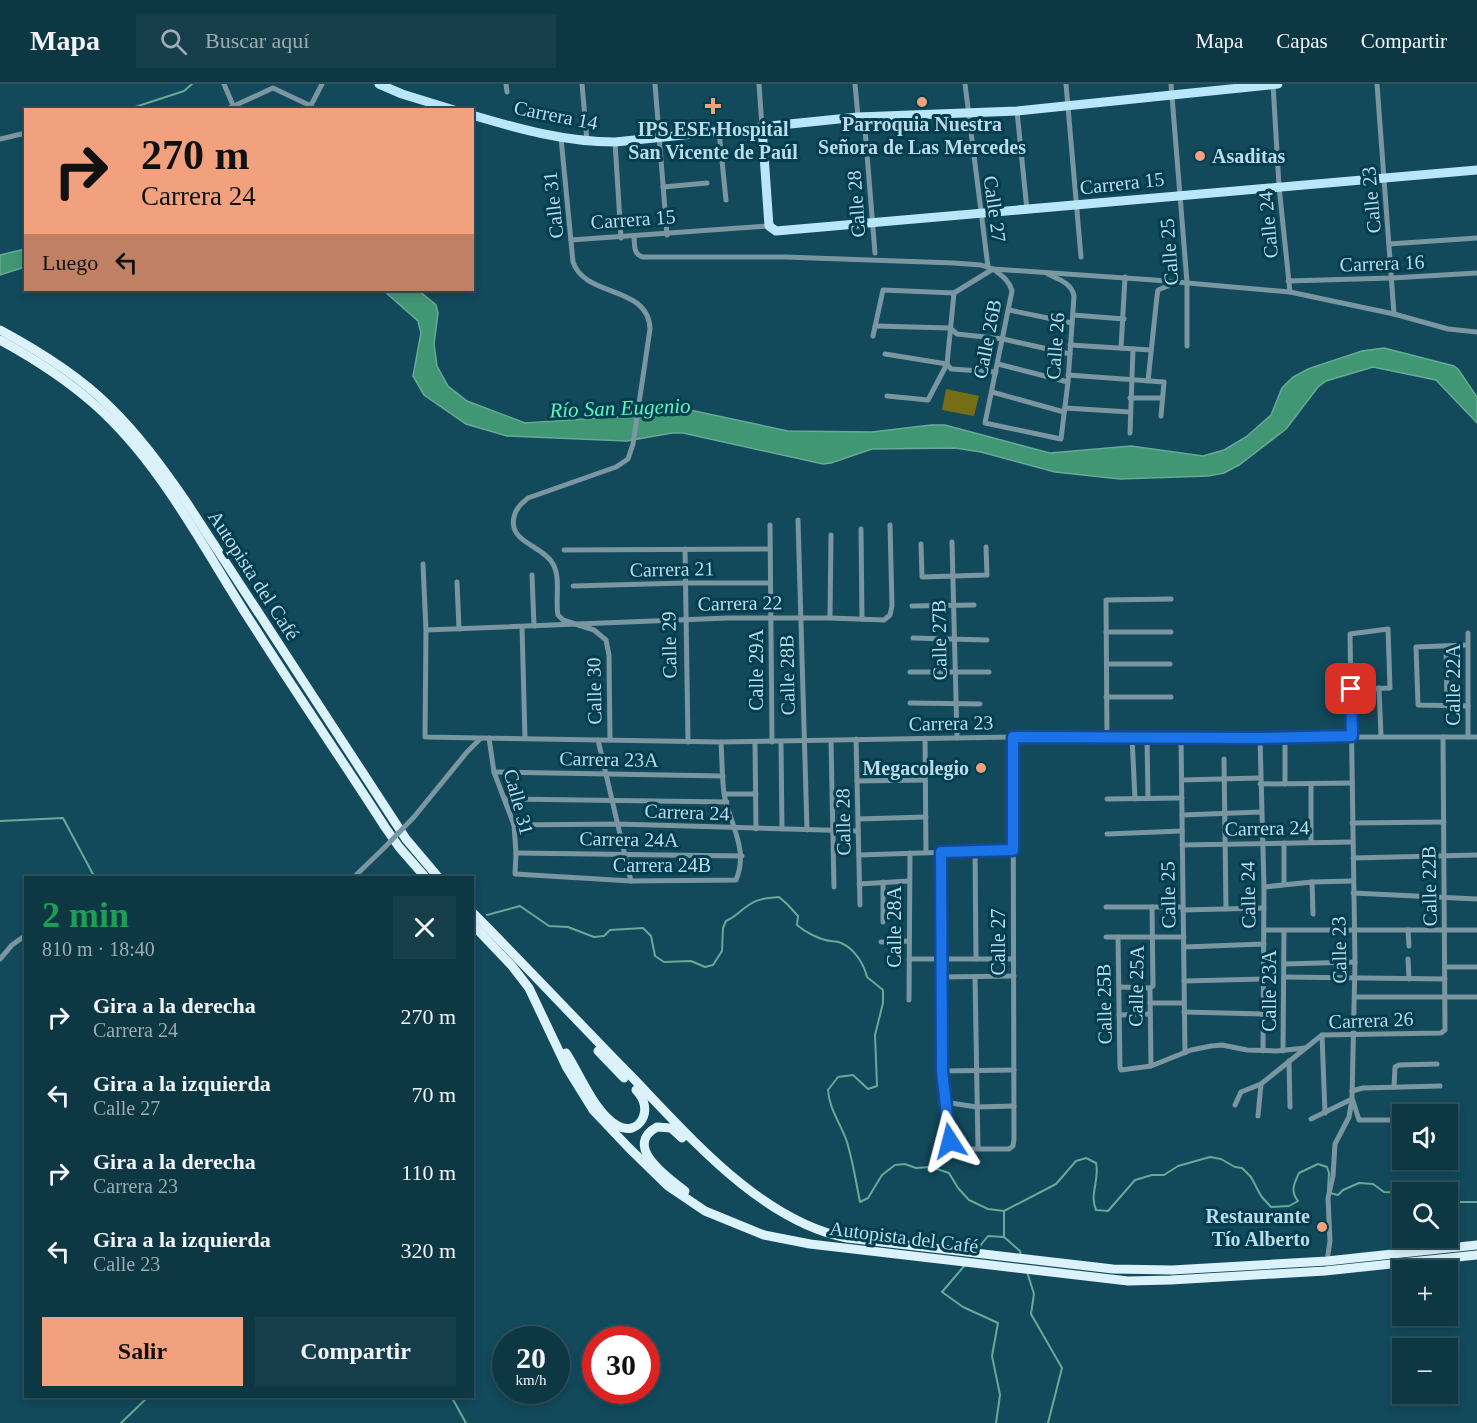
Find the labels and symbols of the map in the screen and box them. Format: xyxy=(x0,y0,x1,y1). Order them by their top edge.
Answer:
marker: Parroquia Nuestra Señora de Las Mercedes xyxy=(915,95,929,109)
street label: Carrera 14 xyxy=(512,96,600,134)
marker: IPS ESE Hospital San Vicente de Paúl xyxy=(704,97,722,115)
place label: Parroquia Nuestra Señora de Las Mercedes xyxy=(818,113,1026,158)
place label: IPS ESE Hospital San Vicente de Paúl xyxy=(628,118,798,163)
place label: Asaditas xyxy=(1212,145,1286,167)
marker: Asaditas xyxy=(1193,149,1207,163)
street label: Calle 23 xyxy=(1357,166,1385,234)
street label: Carrera 15 xyxy=(1079,168,1165,198)
street label: Calle 31 xyxy=(539,170,567,240)
street label: Calle 28 xyxy=(843,170,869,238)
street label: Calle 27 xyxy=(979,174,1011,244)
street label: Calle 24 xyxy=(1254,191,1282,259)
street label: Carrera 15 xyxy=(590,205,676,233)
street label: Calle 25 xyxy=(1156,218,1182,286)
street label: Carrera 16 xyxy=(1339,251,1425,275)
street label: Calle 26B xyxy=(969,297,1005,381)
street label: Calle 26 xyxy=(1042,312,1068,380)
water label: Río San Eugenio xyxy=(548,394,691,422)
street label: Autopista del Café xyxy=(203,506,304,645)
street label: Carrera 21 xyxy=(629,557,715,581)
street label: Carrera 22 xyxy=(697,591,783,615)
street label: Calle 27B xyxy=(927,600,951,680)
street label: Calle 29 xyxy=(657,611,681,679)
street label: Calle 29A xyxy=(745,629,767,711)
street label: Calle 28B xyxy=(775,635,799,715)
street label: Calle 22A xyxy=(1442,644,1464,726)
street label: Calle 30 xyxy=(582,657,606,725)
pin xyxy=(1325,663,1376,714)
street label: Carrera 23 xyxy=(908,711,994,735)
street label: Carrera 23A xyxy=(559,747,659,771)
place label: Megacolegio xyxy=(862,757,969,780)
marker: Megacolegio xyxy=(974,761,988,775)
street label: Calle 31 xyxy=(500,767,538,837)
street label: Calle 28 xyxy=(831,788,855,856)
street label: Carrera 24 xyxy=(644,800,730,824)
street label: Carrera 24 xyxy=(1224,816,1310,840)
street label: Carrera 24A xyxy=(579,827,679,851)
street label: Calle 22B xyxy=(1417,846,1441,926)
street label: Carrera 24B xyxy=(613,854,711,876)
street label: Calle 25 xyxy=(1156,861,1180,929)
street label: Calle 24 xyxy=(1236,861,1260,929)
street label: Calle 28A xyxy=(883,886,905,968)
street label: Calle 27 xyxy=(987,908,1009,976)
street label: Calle 23 xyxy=(1327,916,1351,984)
street label: Calle 25A xyxy=(1124,944,1148,1027)
street label: Calle 23A xyxy=(1258,950,1280,1032)
street label: Calle 25B xyxy=(1092,964,1116,1044)
street label: Carrera 26 xyxy=(1328,1008,1414,1032)
position arrow xyxy=(918,1109,982,1173)
place label: Restaurante Tío Alberto xyxy=(1206,1205,1310,1250)
street label: Autopista del Café xyxy=(828,1217,980,1258)
marker: Restaurante Tío Alberto xyxy=(1315,1220,1329,1234)
speed limit sign: 30 xyxy=(582,1326,660,1404)

